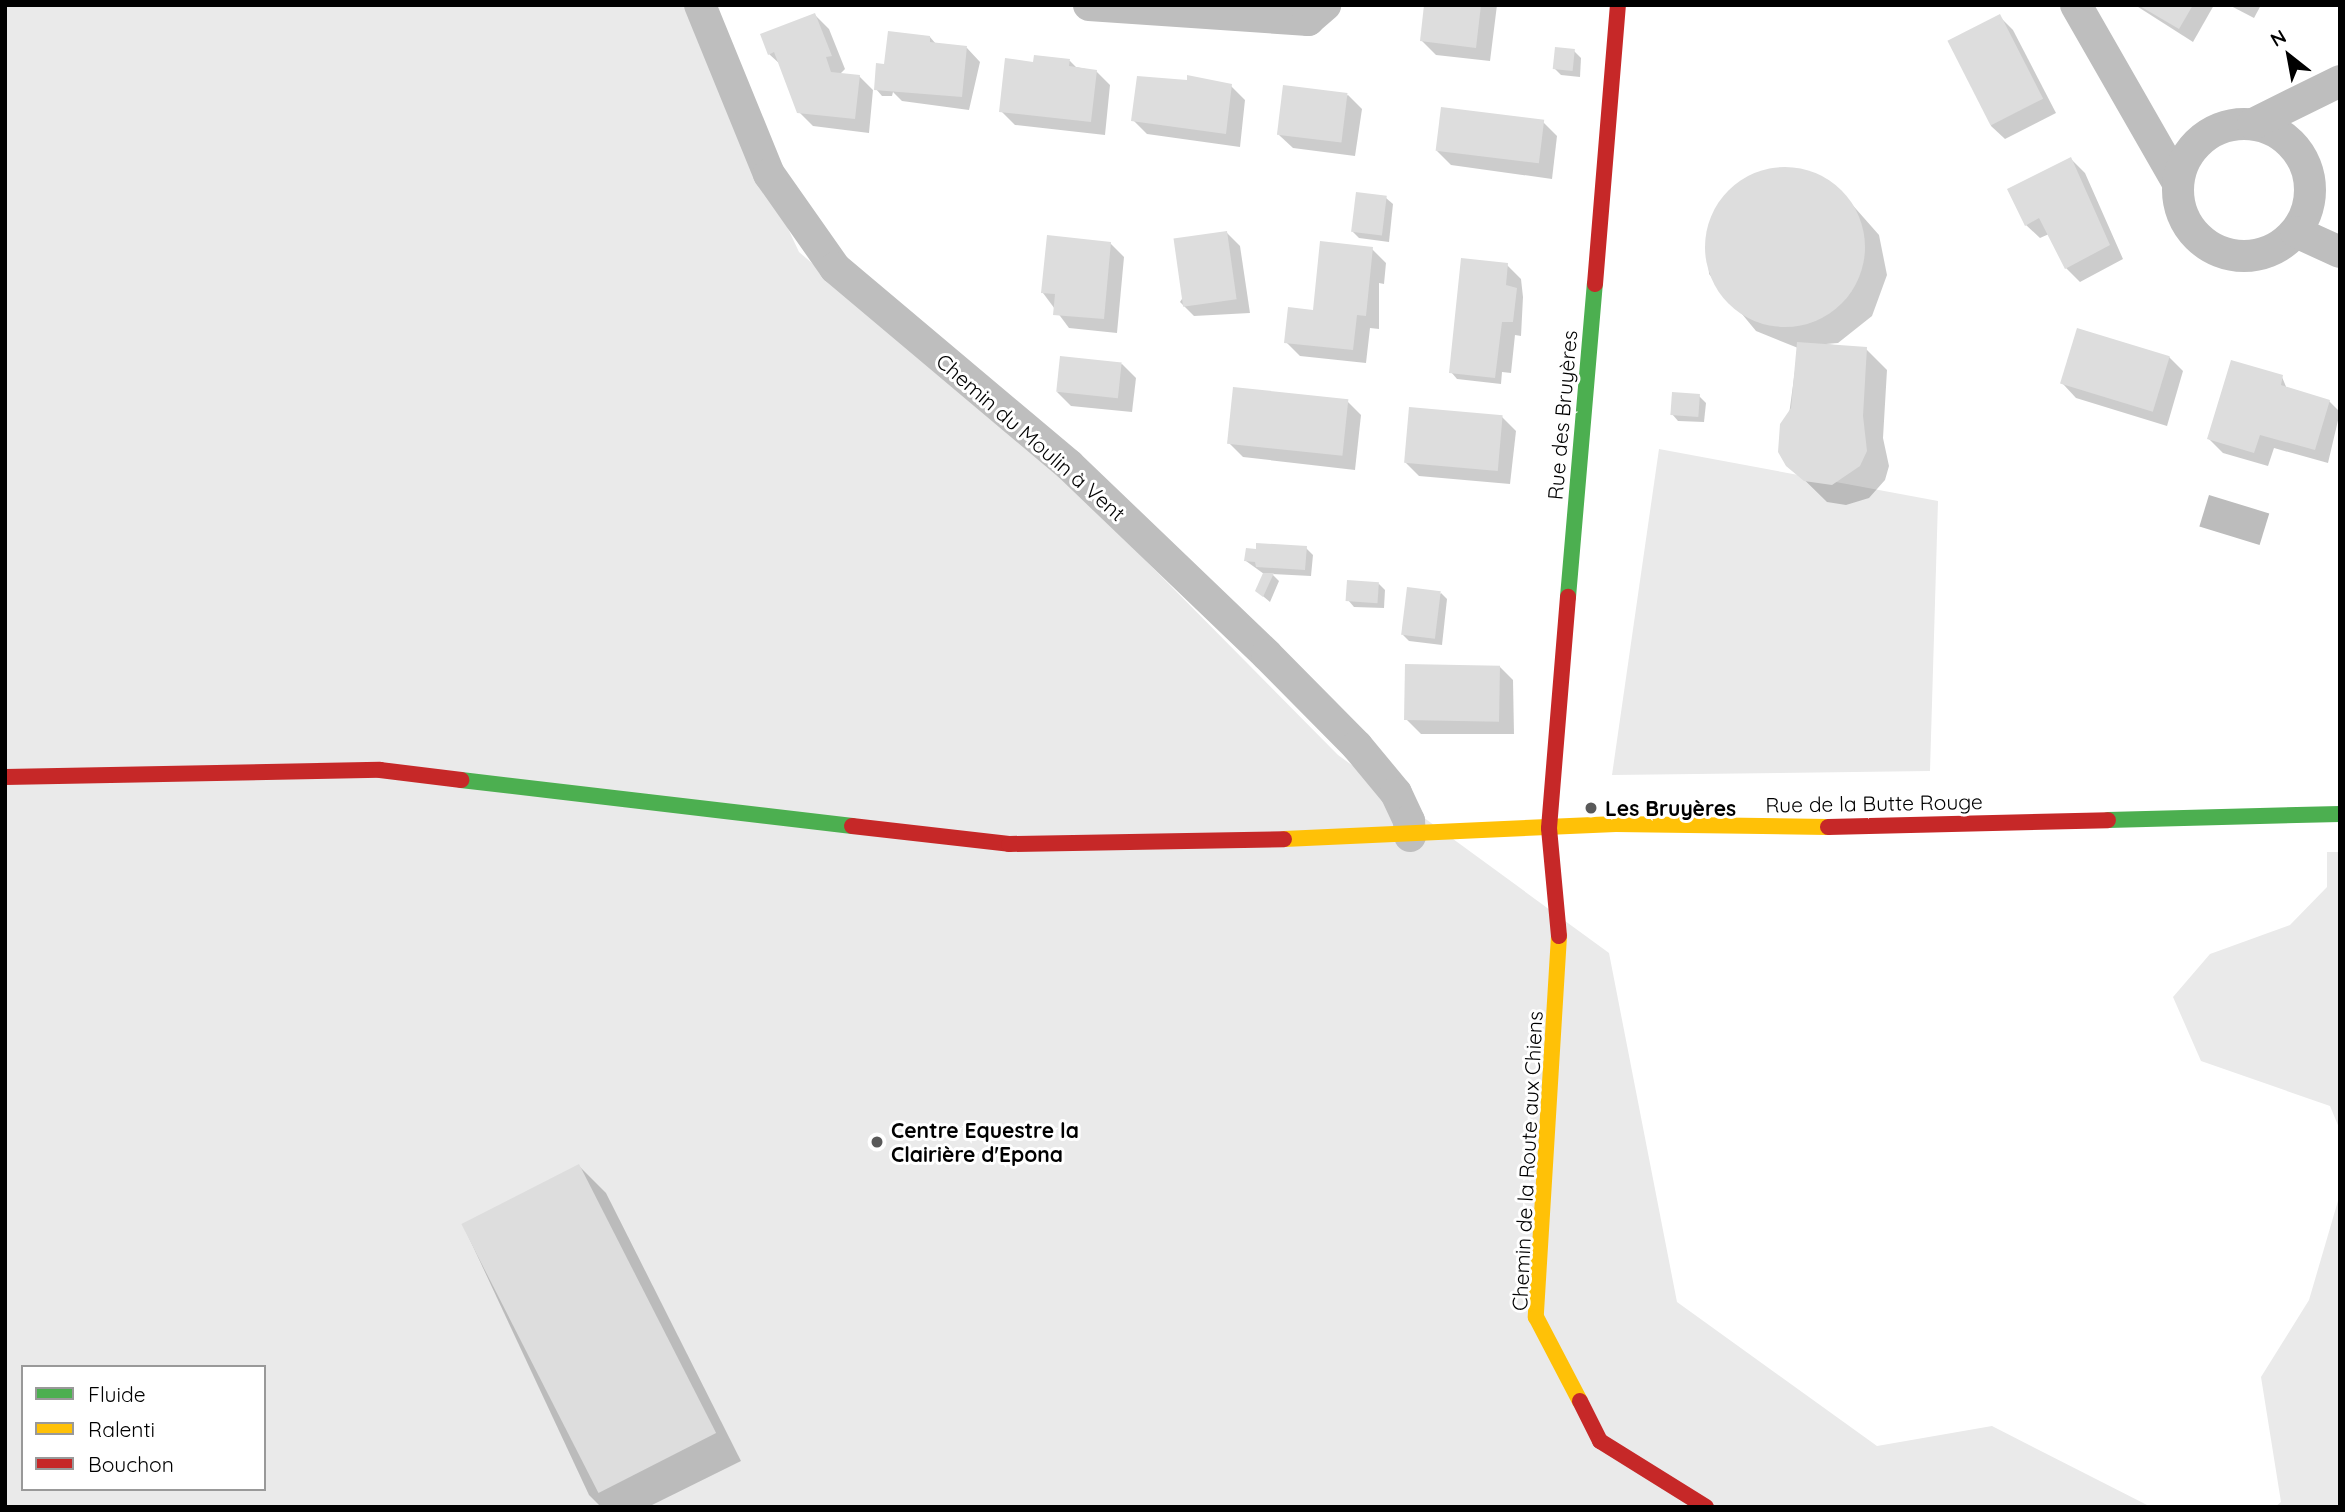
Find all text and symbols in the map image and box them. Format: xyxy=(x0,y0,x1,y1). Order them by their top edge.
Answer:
north arrow xyxy=(2254,21,2324,91)
text: N xyxy=(2266,24,2290,52)
street label: Rue des Bruyères xyxy=(1542,329,1582,501)
street label: Chemin du Moulin à Vent xyxy=(931,348,1131,526)
street label: Rue de la Butte Rouge xyxy=(1765,789,1983,817)
place label: Les Bruyères xyxy=(1605,795,1736,821)
marker: Les Bruyères xyxy=(1583,800,1599,816)
street label: Chemin de la Route aux Chiens xyxy=(1507,1010,1547,1312)
place label: Centre Equestre la Clairière d'Epona xyxy=(891,1117,1079,1167)
marker: Centre Equestre la Clairière d'Epona xyxy=(869,1134,885,1150)
legend xyxy=(21,1365,266,1491)
text: Fluide xyxy=(88,1381,146,1407)
text: Ralenti xyxy=(88,1416,155,1442)
text: Bouchon xyxy=(88,1451,174,1477)

